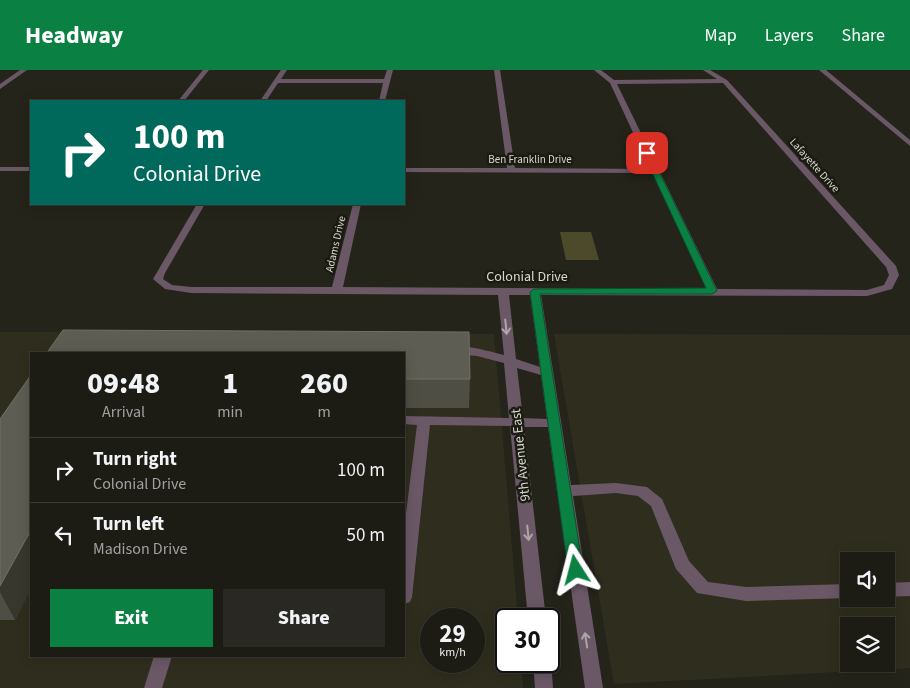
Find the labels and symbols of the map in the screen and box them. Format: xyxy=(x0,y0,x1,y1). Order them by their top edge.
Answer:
pin xyxy=(626,132,668,174)
street label: Lafayette Drive xyxy=(786,135,843,196)
street label: Ben Franklin Drive xyxy=(488,152,572,167)
street label: Adams Drive xyxy=(322,214,349,274)
street label: Colonial Drive xyxy=(486,267,568,287)
one-way arrow xyxy=(501,319,511,335)
street label: 9th Avenue East xyxy=(506,407,536,502)
one-way arrow xyxy=(524,525,533,541)
position arrow xyxy=(549,543,601,595)
speed limit sign: 30 xyxy=(495,608,560,673)
one-way arrow xyxy=(581,632,591,648)

